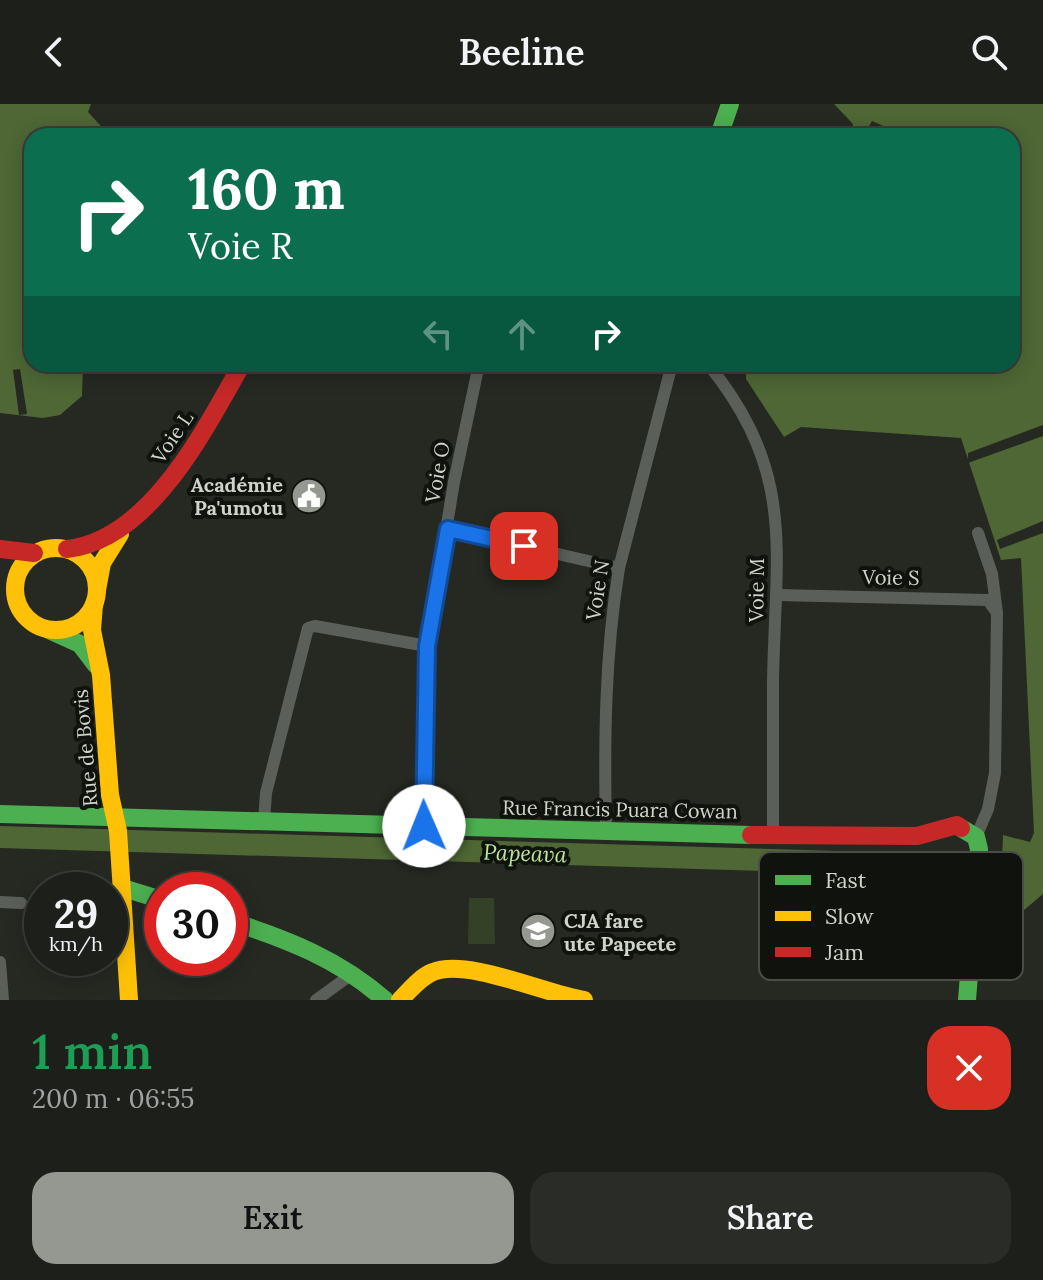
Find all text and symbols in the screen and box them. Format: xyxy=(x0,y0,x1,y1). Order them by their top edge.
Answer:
text: Beeline xyxy=(458,29,585,75)
icon: back xyxy=(32,30,76,74)
icon: search xyxy=(967,30,1011,74)
text: 160 m xyxy=(188,153,345,224)
icon: right xyxy=(56,160,160,264)
text: Voie R xyxy=(188,223,293,269)
icon: left xyxy=(416,312,460,356)
icon: ahead xyxy=(500,312,544,356)
icon: right xyxy=(584,312,628,356)
street label: Voie L xyxy=(145,406,199,469)
street label: Voie O xyxy=(419,440,455,505)
place label: Académie Pa'umotu xyxy=(191,472,283,520)
public building icon: Académie Pa'umotu xyxy=(290,477,328,515)
pin xyxy=(490,512,558,580)
icon: arrive xyxy=(502,524,546,568)
street label: Voie N xyxy=(580,558,614,623)
street label: Voie M xyxy=(743,558,769,623)
street label: Voie S xyxy=(861,564,920,590)
street label: Rue de Bovis xyxy=(67,688,103,808)
position arrow xyxy=(382,784,466,868)
street label: Rue Francis Puara Cowan xyxy=(502,794,738,824)
water label: Papeava xyxy=(483,838,568,868)
legend xyxy=(759,852,1023,980)
text: Fast xyxy=(825,866,867,894)
speed limit sign: 30 xyxy=(144,872,248,976)
text: 29 xyxy=(54,888,98,939)
text: Slow xyxy=(825,902,874,930)
place label: CJA fare ute Papeete xyxy=(564,908,676,956)
school or university icon: CJA fare ute Papeete xyxy=(519,912,557,950)
text: km/h xyxy=(49,931,103,956)
text: Jam xyxy=(824,938,864,966)
text: 1 min xyxy=(32,1021,152,1082)
button: close xyxy=(927,1026,1011,1110)
text: 200 m · 06:55 xyxy=(32,1082,195,1115)
button: Exit xyxy=(32,1172,514,1264)
button: Share xyxy=(530,1172,1011,1264)

